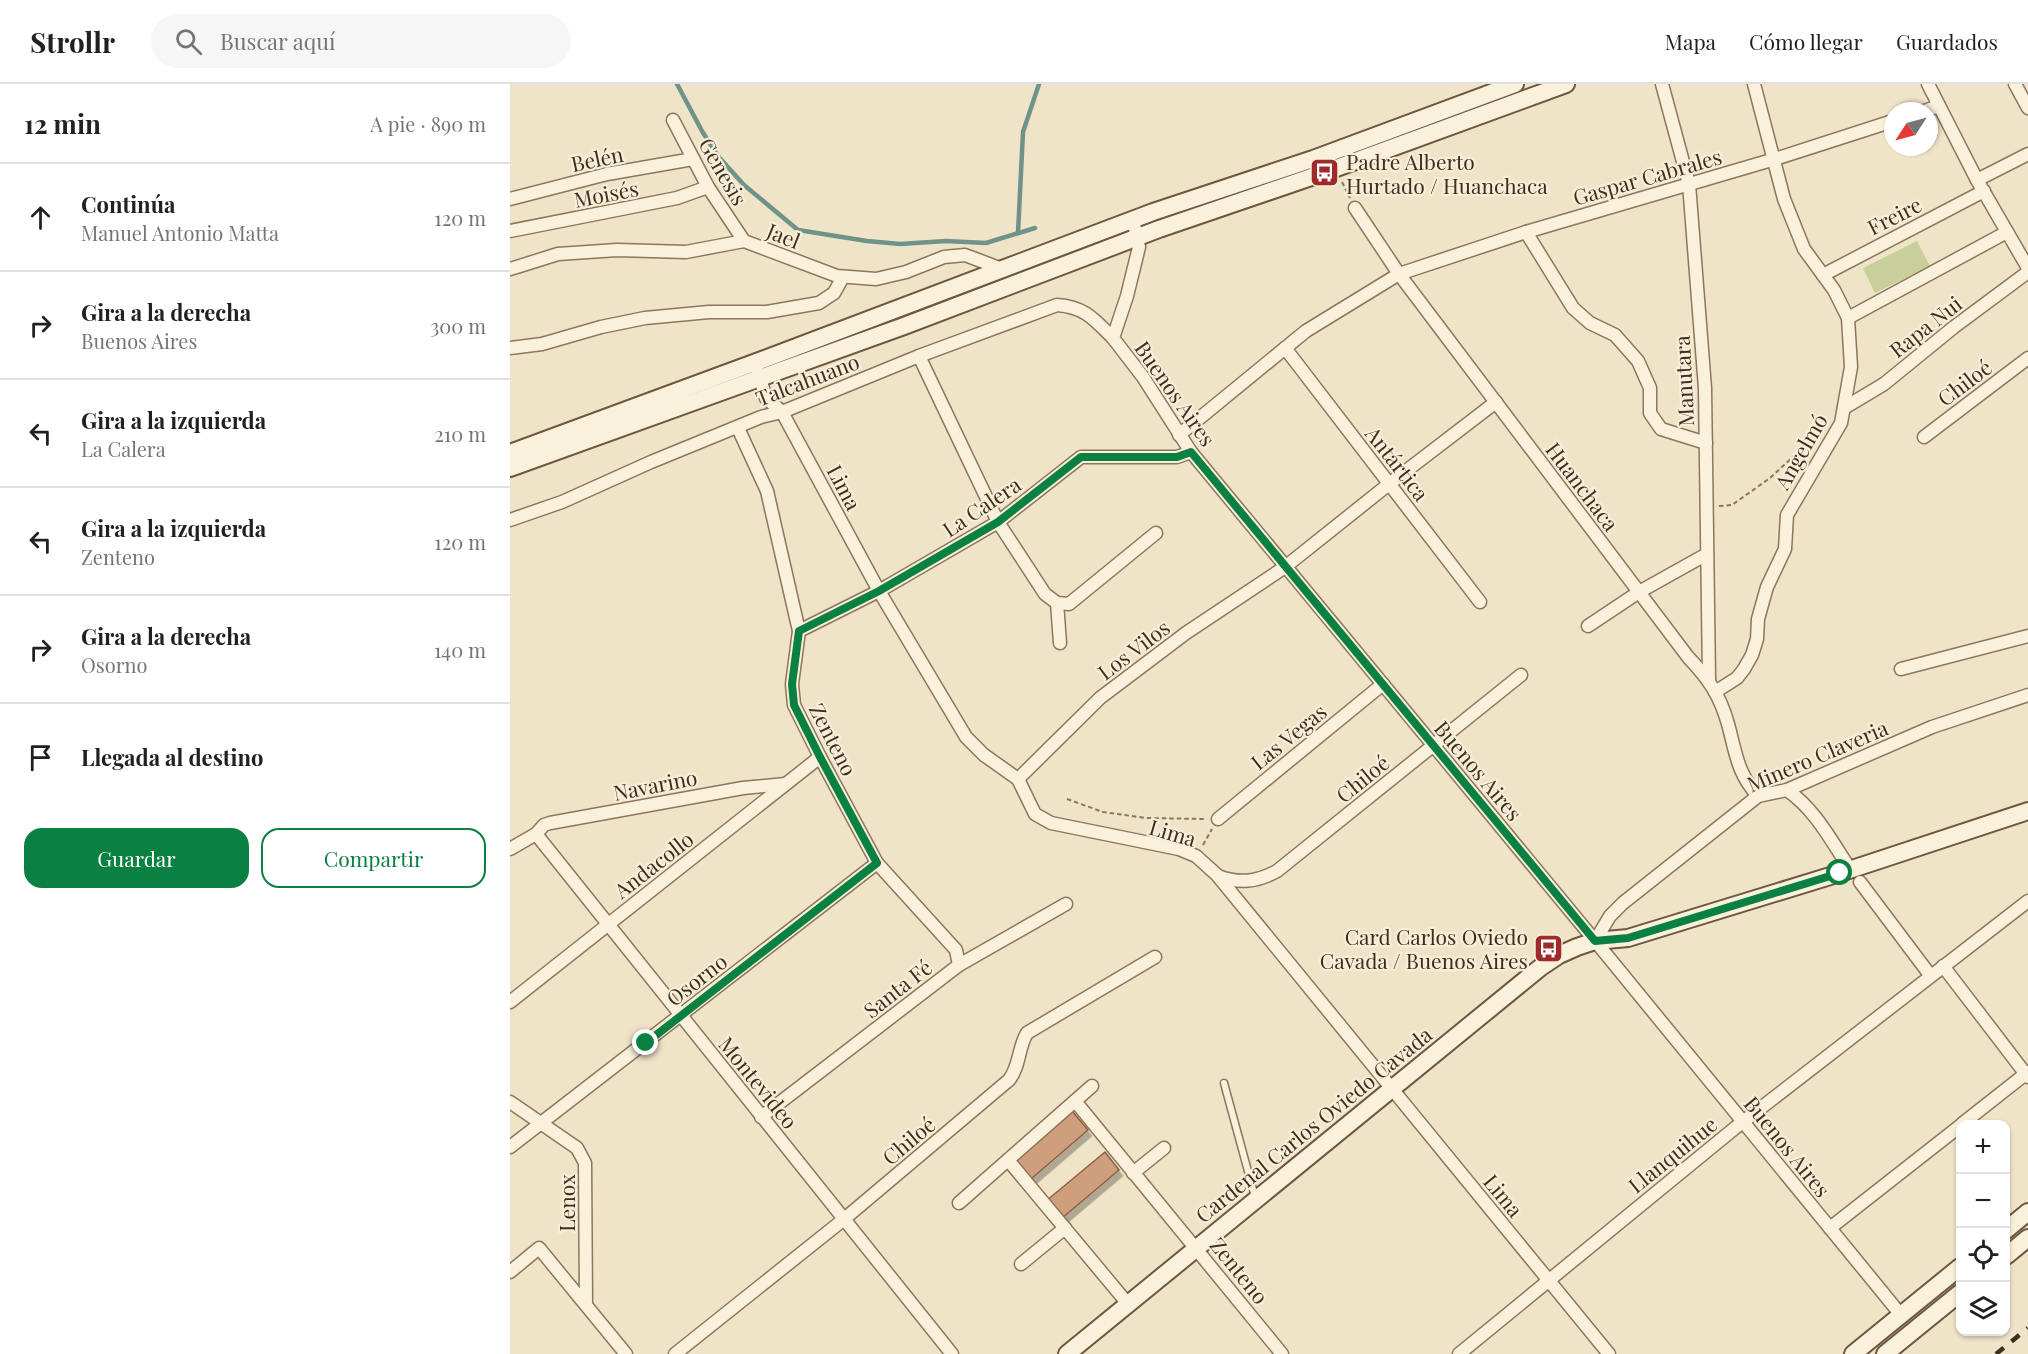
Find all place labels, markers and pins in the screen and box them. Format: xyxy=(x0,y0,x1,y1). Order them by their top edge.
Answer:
place label: Padre Alberto Hurtado / Huanchaca xyxy=(1346,147,1548,199)
bus stop icon: Padre Alberto Hurtado / Huanchaca xyxy=(1309,157,1341,189)
place label: Card Carlos Oviedo Cavada / Buenos Aires xyxy=(1320,922,1528,974)
bus stop icon: Card Carlos Oviedo Cavada / Buenos Aires xyxy=(1533,932,1565,964)

